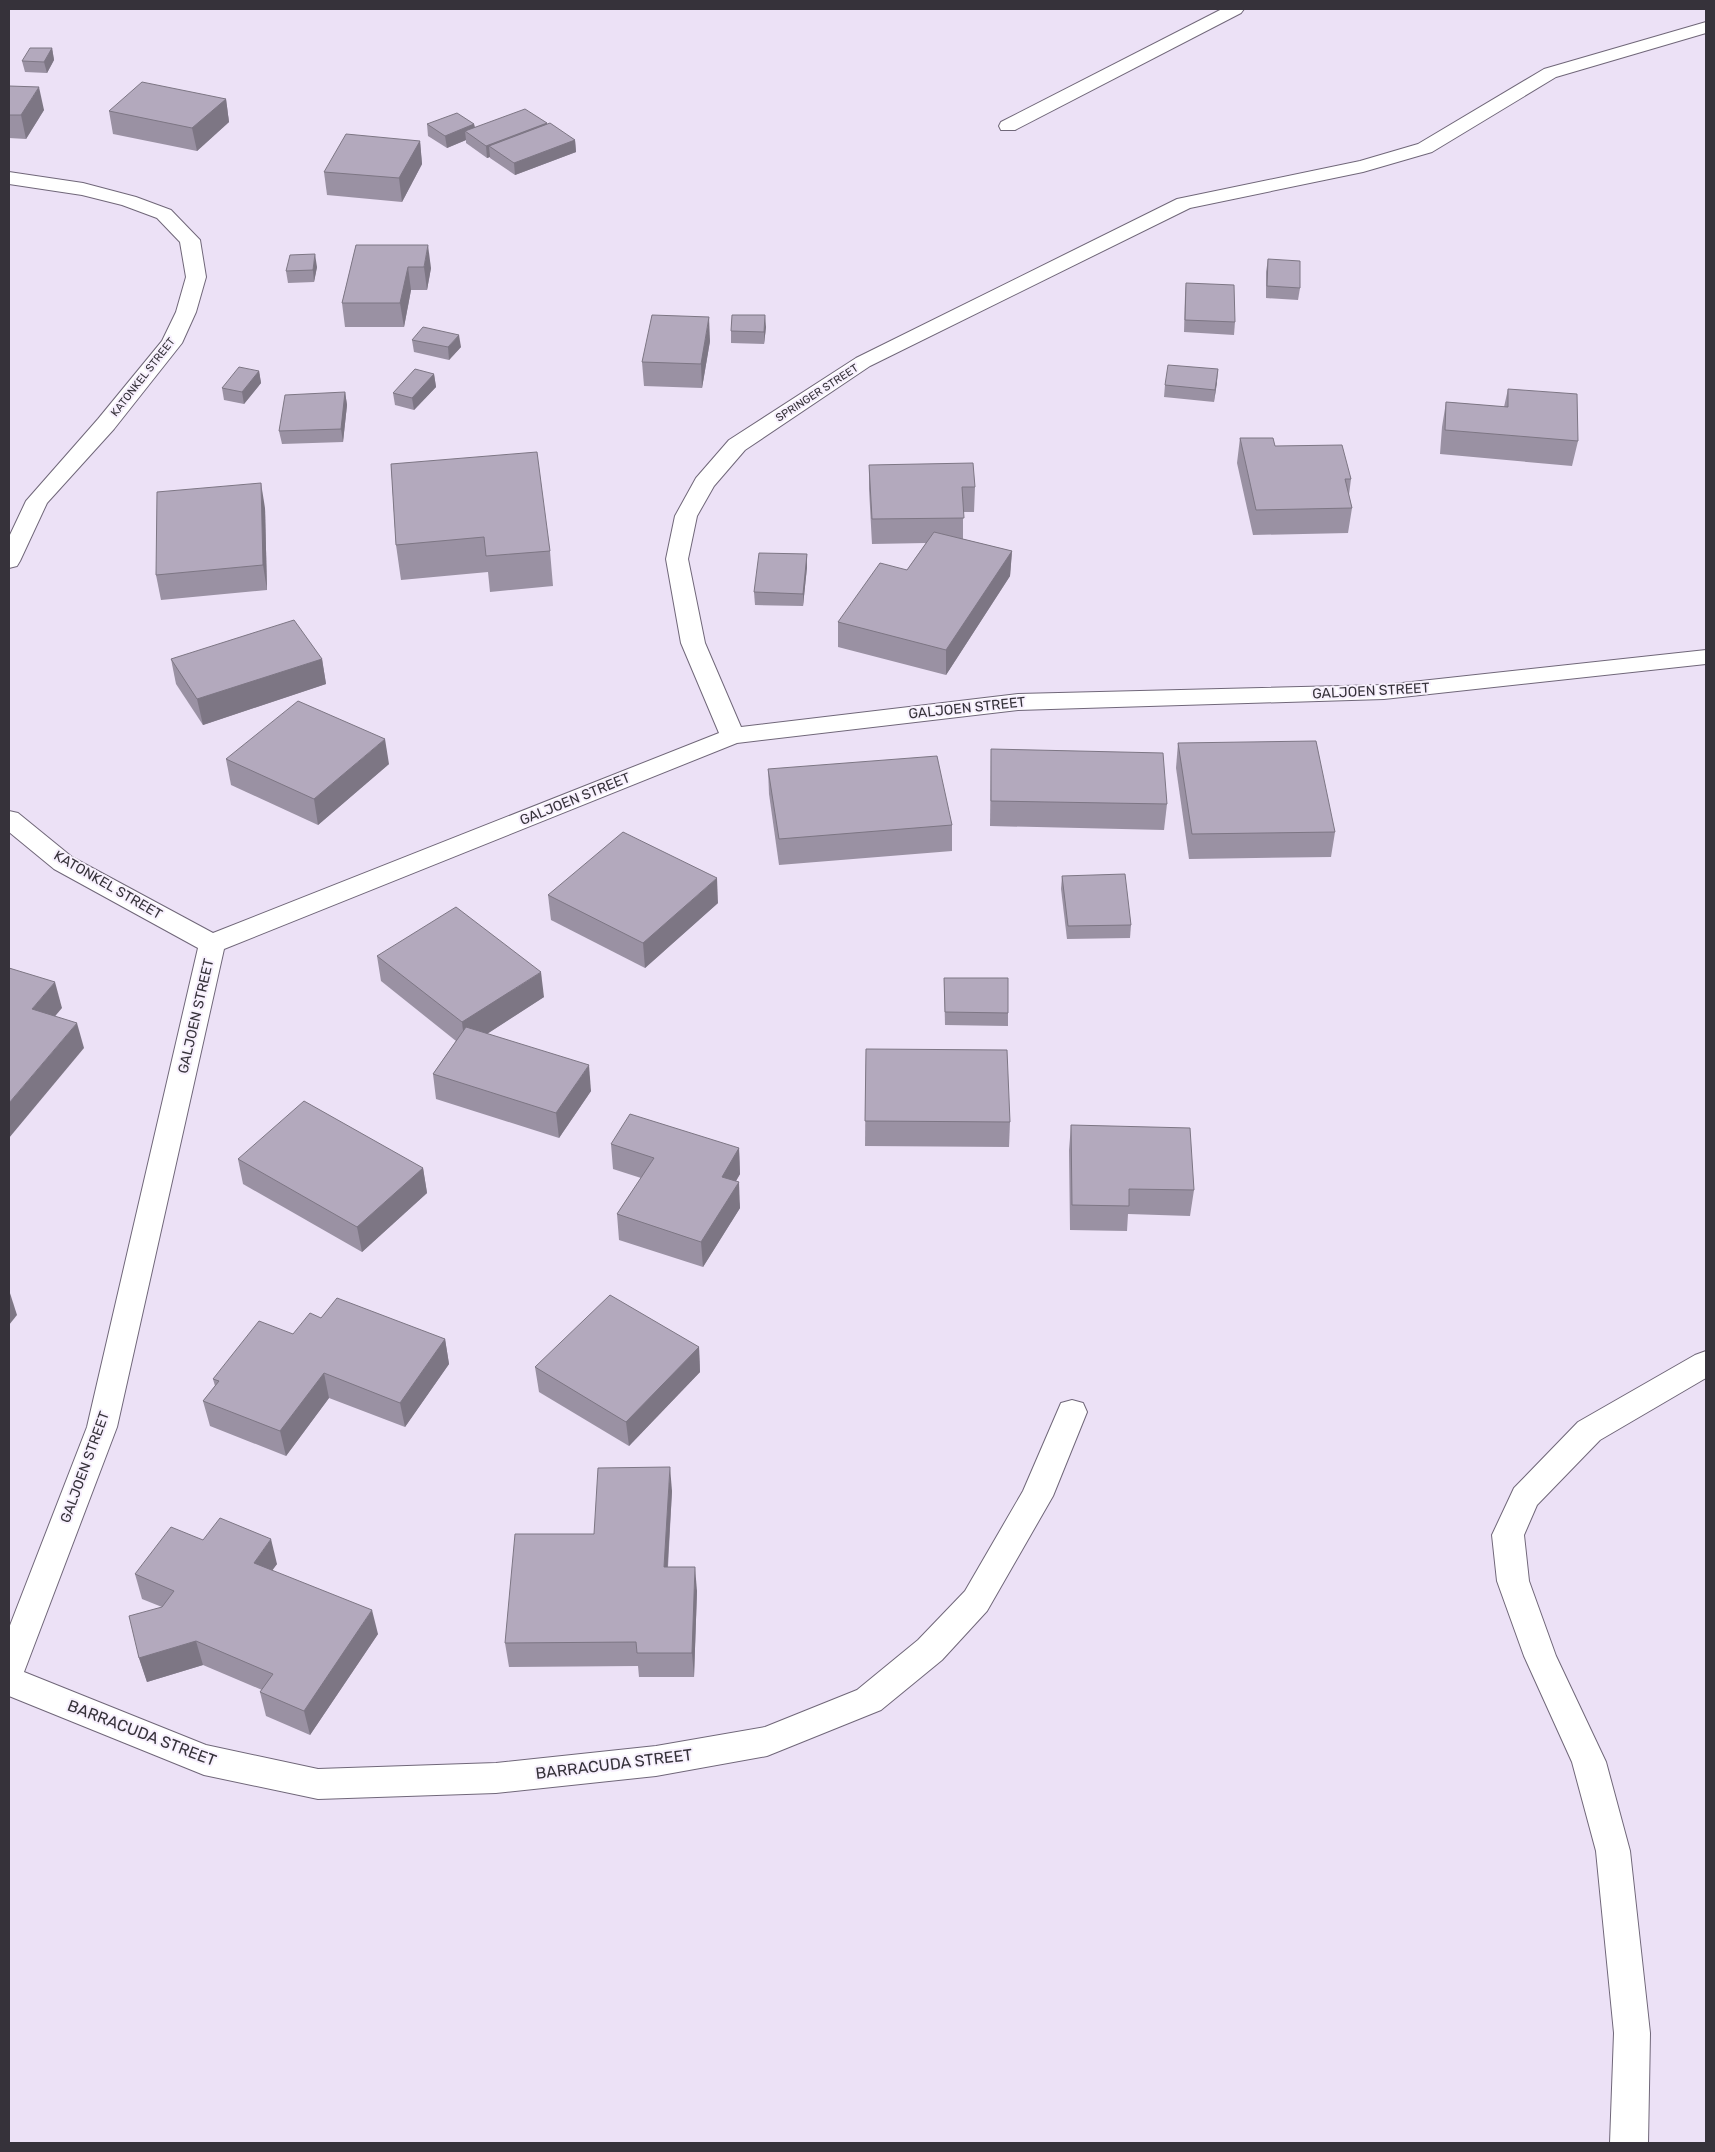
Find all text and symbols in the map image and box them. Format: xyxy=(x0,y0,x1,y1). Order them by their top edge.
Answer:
street label: KATONKEL STREET xyxy=(108,335,178,419)
street label: SPRINGER STREET xyxy=(773,361,861,425)
street label: GALJOEN STREET xyxy=(1312,679,1430,703)
street label: GALJOEN STREET xyxy=(908,693,1026,723)
street label: GALJOEN STREET xyxy=(517,769,633,829)
street label: KATONKEL STREET xyxy=(51,847,165,923)
street label: GALJOEN STREET xyxy=(174,957,218,1075)
street label: GALJOEN STREET xyxy=(57,1409,113,1525)
street label: BARRACUDA STREET xyxy=(65,1696,219,1770)
street label: BARRACUDA STREET xyxy=(534,1745,694,1783)

